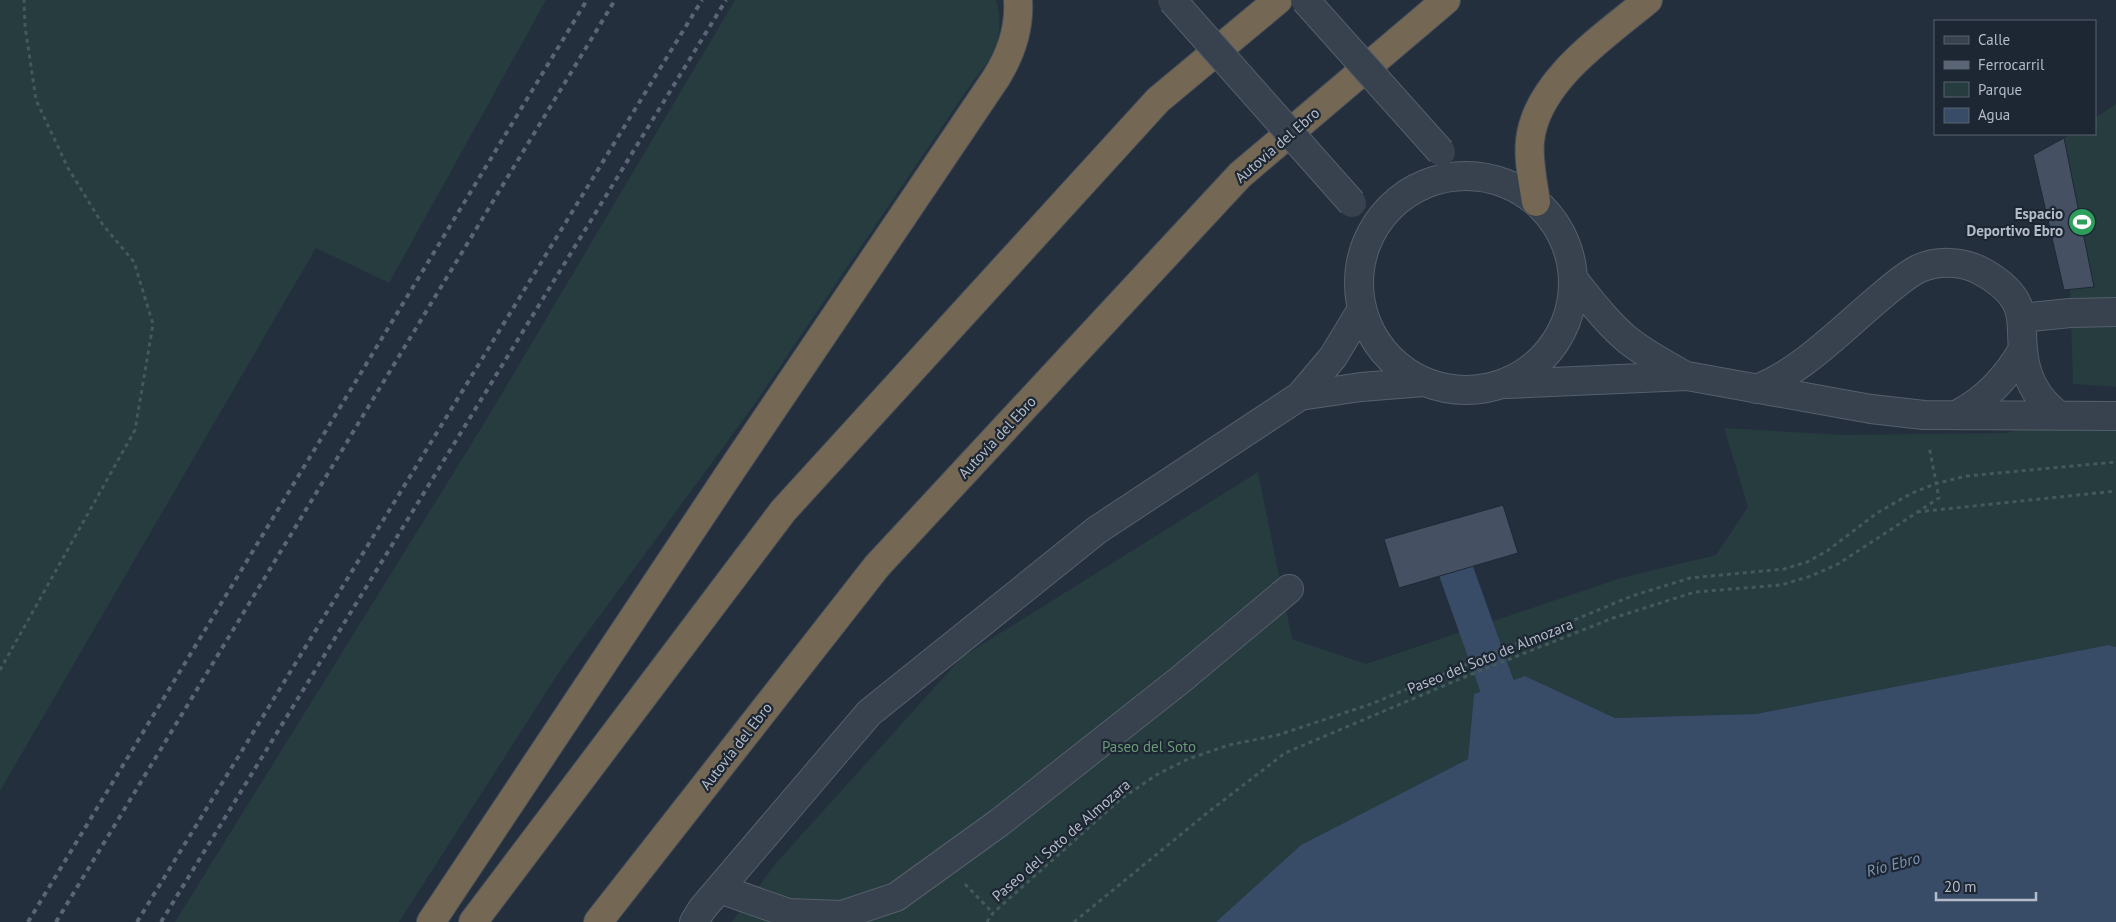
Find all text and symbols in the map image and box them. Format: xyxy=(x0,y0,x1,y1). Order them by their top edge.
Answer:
legend xyxy=(1934,20,2096,135)
text: Calle xyxy=(1978,30,2010,49)
text: Ferrocarril xyxy=(1978,55,2045,74)
text: Parque xyxy=(1978,80,2022,99)
street label: Autovía del Ebro xyxy=(1231,103,1323,187)
text: Agua xyxy=(1978,105,2010,124)
place label: Espacio Deportivo Ebro xyxy=(1966,204,2063,240)
sports icon: Espacio Deportivo Ebro xyxy=(2067,207,2097,237)
street label: Autovía del Ebro xyxy=(954,392,1040,482)
street label: Paseo del Soto de Almozara xyxy=(1404,614,1576,698)
street label: Autovía del Ebro xyxy=(696,699,776,793)
park label: Paseo del Soto xyxy=(1102,737,1196,756)
street label: Paseo del Soto de Almozara xyxy=(988,775,1134,905)
water label: Río Ebro xyxy=(1864,847,1922,881)
scale bar xyxy=(1936,870,2036,902)
text: 20 m xyxy=(1944,877,1977,896)

